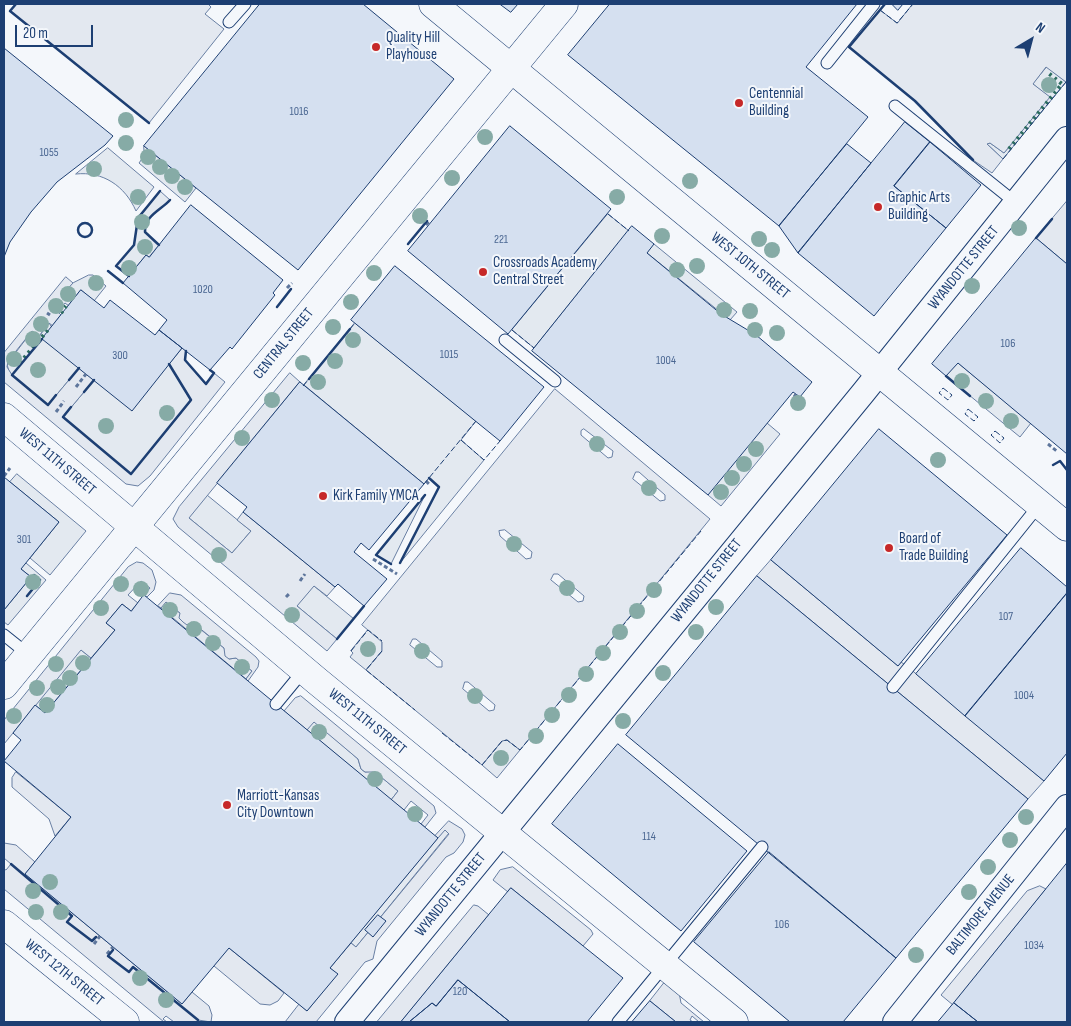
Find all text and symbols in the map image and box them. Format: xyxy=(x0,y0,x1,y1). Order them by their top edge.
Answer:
scale bar xyxy=(18,15,95,47)
north arrow xyxy=(1006,15,1056,65)
text: N xyxy=(1032,19,1048,37)
text: 20 m xyxy=(23,24,48,43)
place label: Quality Hill Playhouse xyxy=(386,29,440,64)
marker: Quality Hill Playhouse xyxy=(370,41,382,53)
place label: Centennial Building xyxy=(749,85,803,120)
marker: Centennial Building xyxy=(733,97,745,109)
house number: 1016 xyxy=(289,105,309,119)
house number: 1055 xyxy=(39,146,59,160)
place label: Graphic Arts Building xyxy=(888,189,950,224)
marker: Graphic Arts Building xyxy=(872,201,884,213)
street label: WYANDOTTE STREET xyxy=(925,222,1003,314)
street label: WEST 10TH STREET xyxy=(707,229,793,303)
house number: 221 xyxy=(494,233,508,247)
place label: Crossroads Academy Central Street xyxy=(493,254,597,289)
marker: Crossroads Academy Central Street xyxy=(477,266,489,278)
house number: 1020 xyxy=(193,283,213,297)
street label: CENTRAL STREET xyxy=(250,305,318,383)
house number: 106 xyxy=(1001,337,1015,351)
house number: 1015 xyxy=(440,348,458,362)
house number: 300 xyxy=(112,349,128,363)
house number: 1004 xyxy=(656,354,676,368)
street label: WEST 11TH STREET xyxy=(15,425,99,499)
place label: Kirk Family YMCA xyxy=(333,487,418,505)
marker: Kirk Family YMCA xyxy=(317,490,329,502)
place label: Board of Trade Building xyxy=(899,530,968,565)
house number: 301 xyxy=(17,533,31,547)
street label: WYANDOTTE STREET xyxy=(668,535,746,627)
marker: Board of Trade Building xyxy=(883,542,895,554)
house number: 107 xyxy=(999,610,1013,624)
street label: WEST 11TH STREET xyxy=(324,685,410,759)
house number: 1004 xyxy=(1014,689,1034,703)
place label: Marriott-Kansas City Downtown xyxy=(237,787,319,822)
marker: Marriott-Kansas City Downtown xyxy=(221,799,233,811)
house number: 114 xyxy=(642,830,656,844)
street label: WYANDOTTE STREET xyxy=(412,849,490,941)
street label: BALTIMORE AVENUE xyxy=(943,871,1019,959)
house number: 106 xyxy=(775,918,789,932)
street label: WEST 12TH STREET xyxy=(21,936,107,1010)
house number: 1034 xyxy=(1024,939,1044,953)
house number: 120 xyxy=(453,985,467,999)

